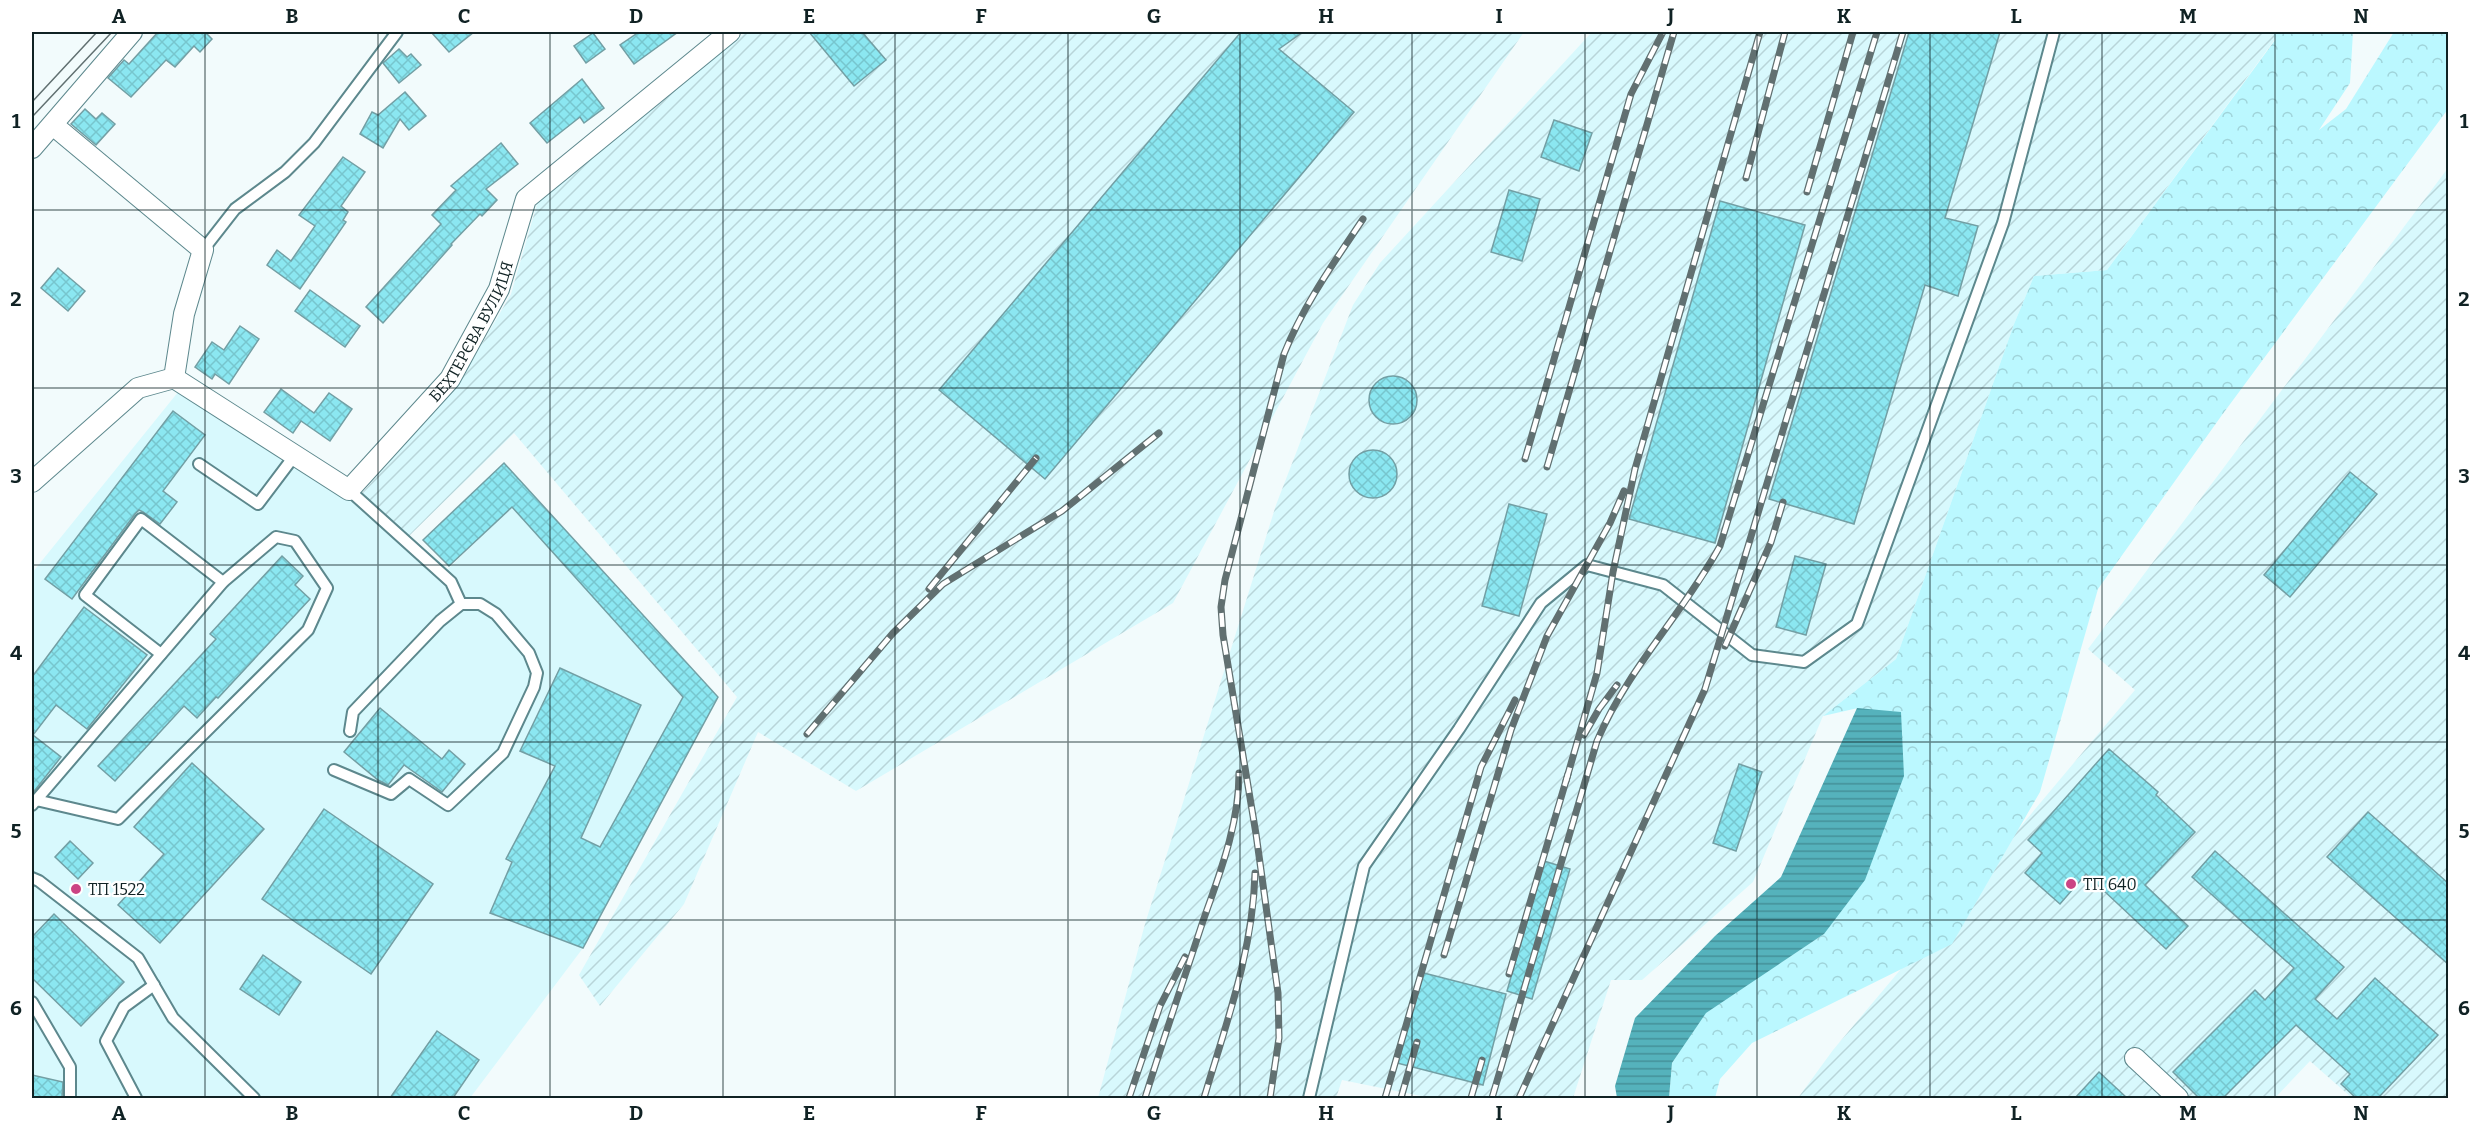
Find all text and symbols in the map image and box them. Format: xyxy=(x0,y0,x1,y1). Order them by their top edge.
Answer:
text: A xyxy=(112,4,127,28)
text: B xyxy=(286,4,299,28)
text: C xyxy=(458,4,470,28)
text: D xyxy=(629,4,643,28)
text: E xyxy=(803,4,815,28)
text: F xyxy=(975,4,987,28)
text: G xyxy=(1147,4,1161,28)
text: H xyxy=(1318,4,1334,28)
text: I xyxy=(1495,4,1503,28)
text: J xyxy=(1667,4,1675,28)
text: K xyxy=(1837,4,1852,28)
text: L xyxy=(2010,4,2022,28)
text: M xyxy=(2179,4,2197,28)
text: N xyxy=(2353,4,2369,28)
text: 1 xyxy=(12,109,21,133)
text: 1 xyxy=(2460,109,2469,133)
street label: БЕХТЕРЄВА ВУЛИЦЯ xyxy=(425,259,516,405)
text: 2 xyxy=(10,287,22,311)
text: 2 xyxy=(2458,287,2470,311)
text: 3 xyxy=(10,464,22,488)
text: 3 xyxy=(2458,464,2470,488)
text: 4 xyxy=(10,641,22,665)
text: 4 xyxy=(2458,641,2470,665)
text: 5 xyxy=(11,819,22,843)
text: 5 xyxy=(2459,819,2470,843)
place label: ТП 640 xyxy=(2083,875,2137,894)
marker: ТП 640 xyxy=(2064,877,2078,891)
place label: ТП 1522 xyxy=(88,880,145,899)
marker: ТП 1522 xyxy=(69,882,83,896)
text: 6 xyxy=(10,996,22,1020)
text: 6 xyxy=(2458,996,2470,1020)
text: A xyxy=(112,1101,127,1125)
text: B xyxy=(286,1101,299,1125)
text: C xyxy=(458,1101,470,1125)
text: D xyxy=(629,1101,643,1125)
text: E xyxy=(803,1101,815,1125)
text: F xyxy=(975,1101,987,1125)
text: G xyxy=(1147,1101,1161,1125)
text: H xyxy=(1318,1101,1334,1125)
text: I xyxy=(1495,1101,1503,1125)
text: J xyxy=(1667,1101,1675,1125)
text: K xyxy=(1837,1101,1852,1125)
text: L xyxy=(2010,1101,2022,1125)
text: M xyxy=(2179,1101,2197,1125)
text: N xyxy=(2353,1101,2369,1125)

